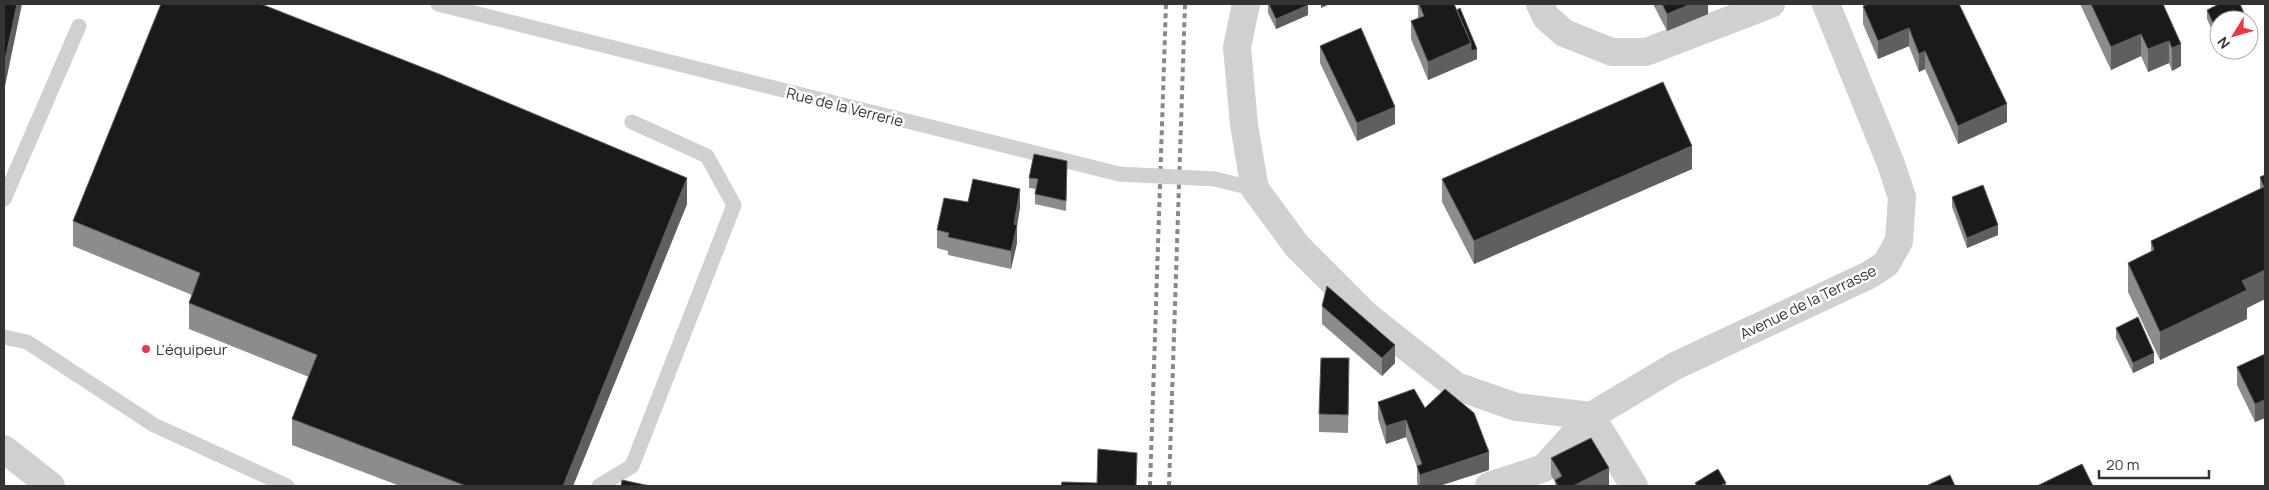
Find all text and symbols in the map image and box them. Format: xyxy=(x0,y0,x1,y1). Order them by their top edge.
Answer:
north arrow xyxy=(2209,10,2259,60)
text: N xyxy=(2213,33,2234,53)
street label: Rue de la Verrerie xyxy=(784,82,906,132)
street label: Avenue de la Terrasse xyxy=(1736,260,1880,344)
place label: L'équipeur xyxy=(156,339,228,360)
marker: L'équipeur xyxy=(140,343,152,355)
scale bar xyxy=(2099,448,2209,480)
text: 20 m xyxy=(2106,454,2139,475)

